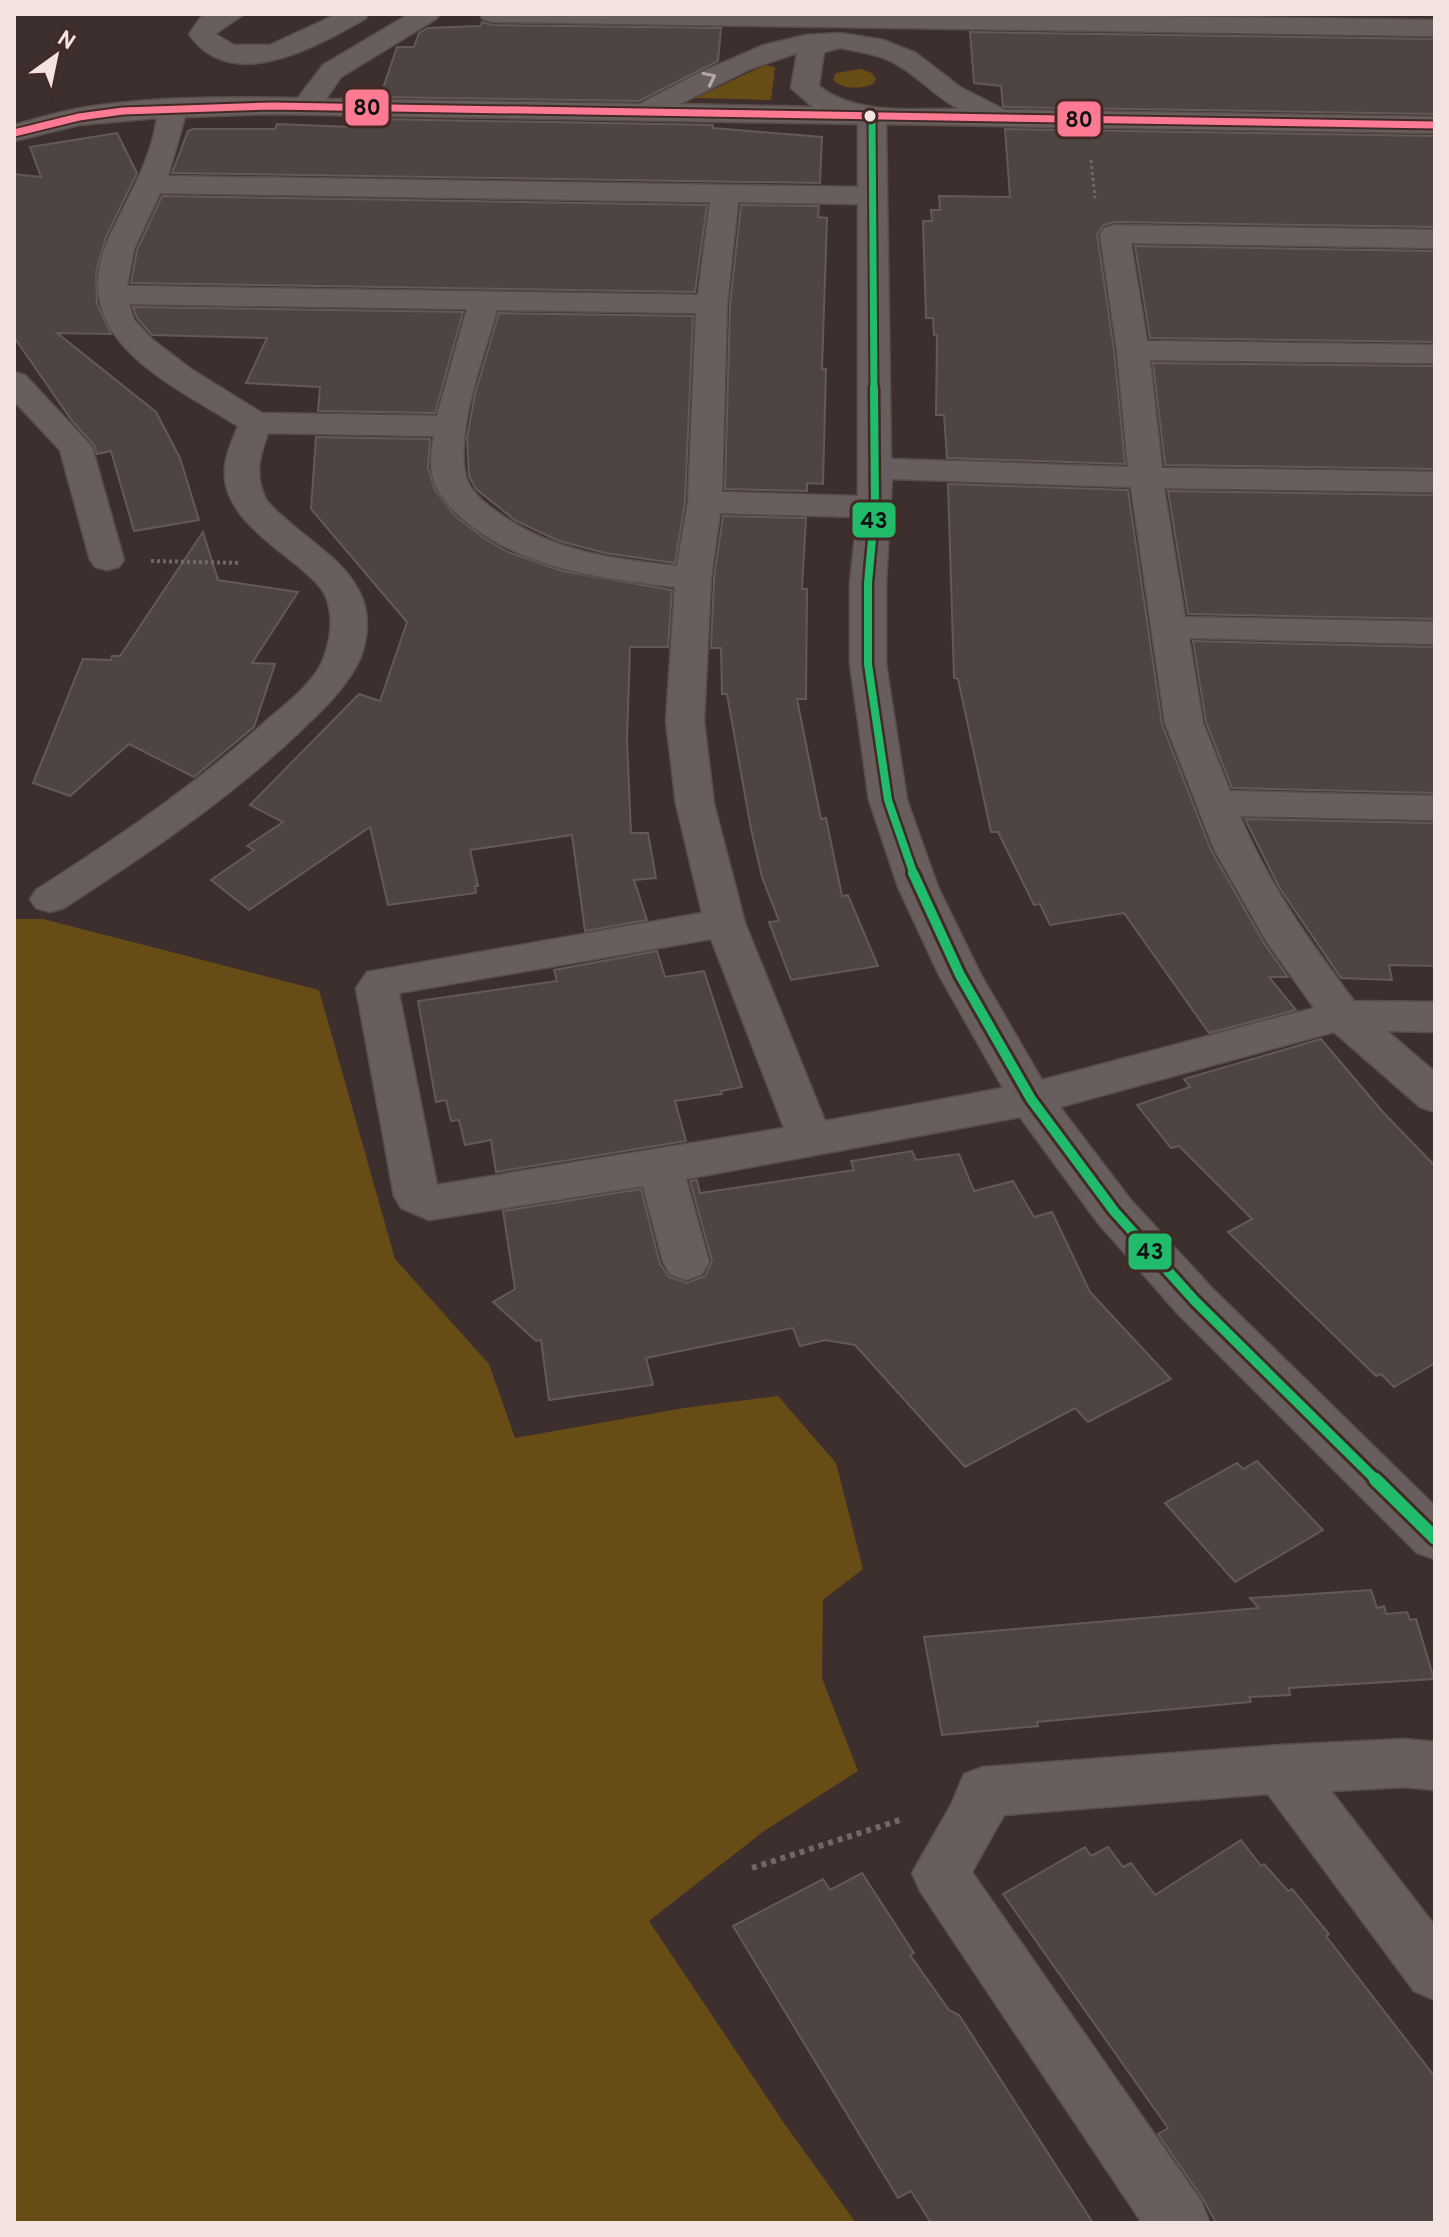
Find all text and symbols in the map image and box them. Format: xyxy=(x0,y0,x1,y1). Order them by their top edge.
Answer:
north arrow xyxy=(16,16,96,96)
text: N xyxy=(52,26,80,57)
one-way arrow xyxy=(702,72,717,88)
line badge: 80 xyxy=(344,88,390,127)
text: 80 xyxy=(353,96,381,123)
line badge: 80 xyxy=(1056,100,1102,138)
unlabelled marker xyxy=(862,108,878,124)
text: 80 xyxy=(1065,108,1093,135)
line badge: 43 xyxy=(851,501,897,539)
text: 43 xyxy=(860,509,888,536)
line badge: 43 xyxy=(1127,1232,1173,1271)
text: 43 xyxy=(1136,1240,1164,1267)

